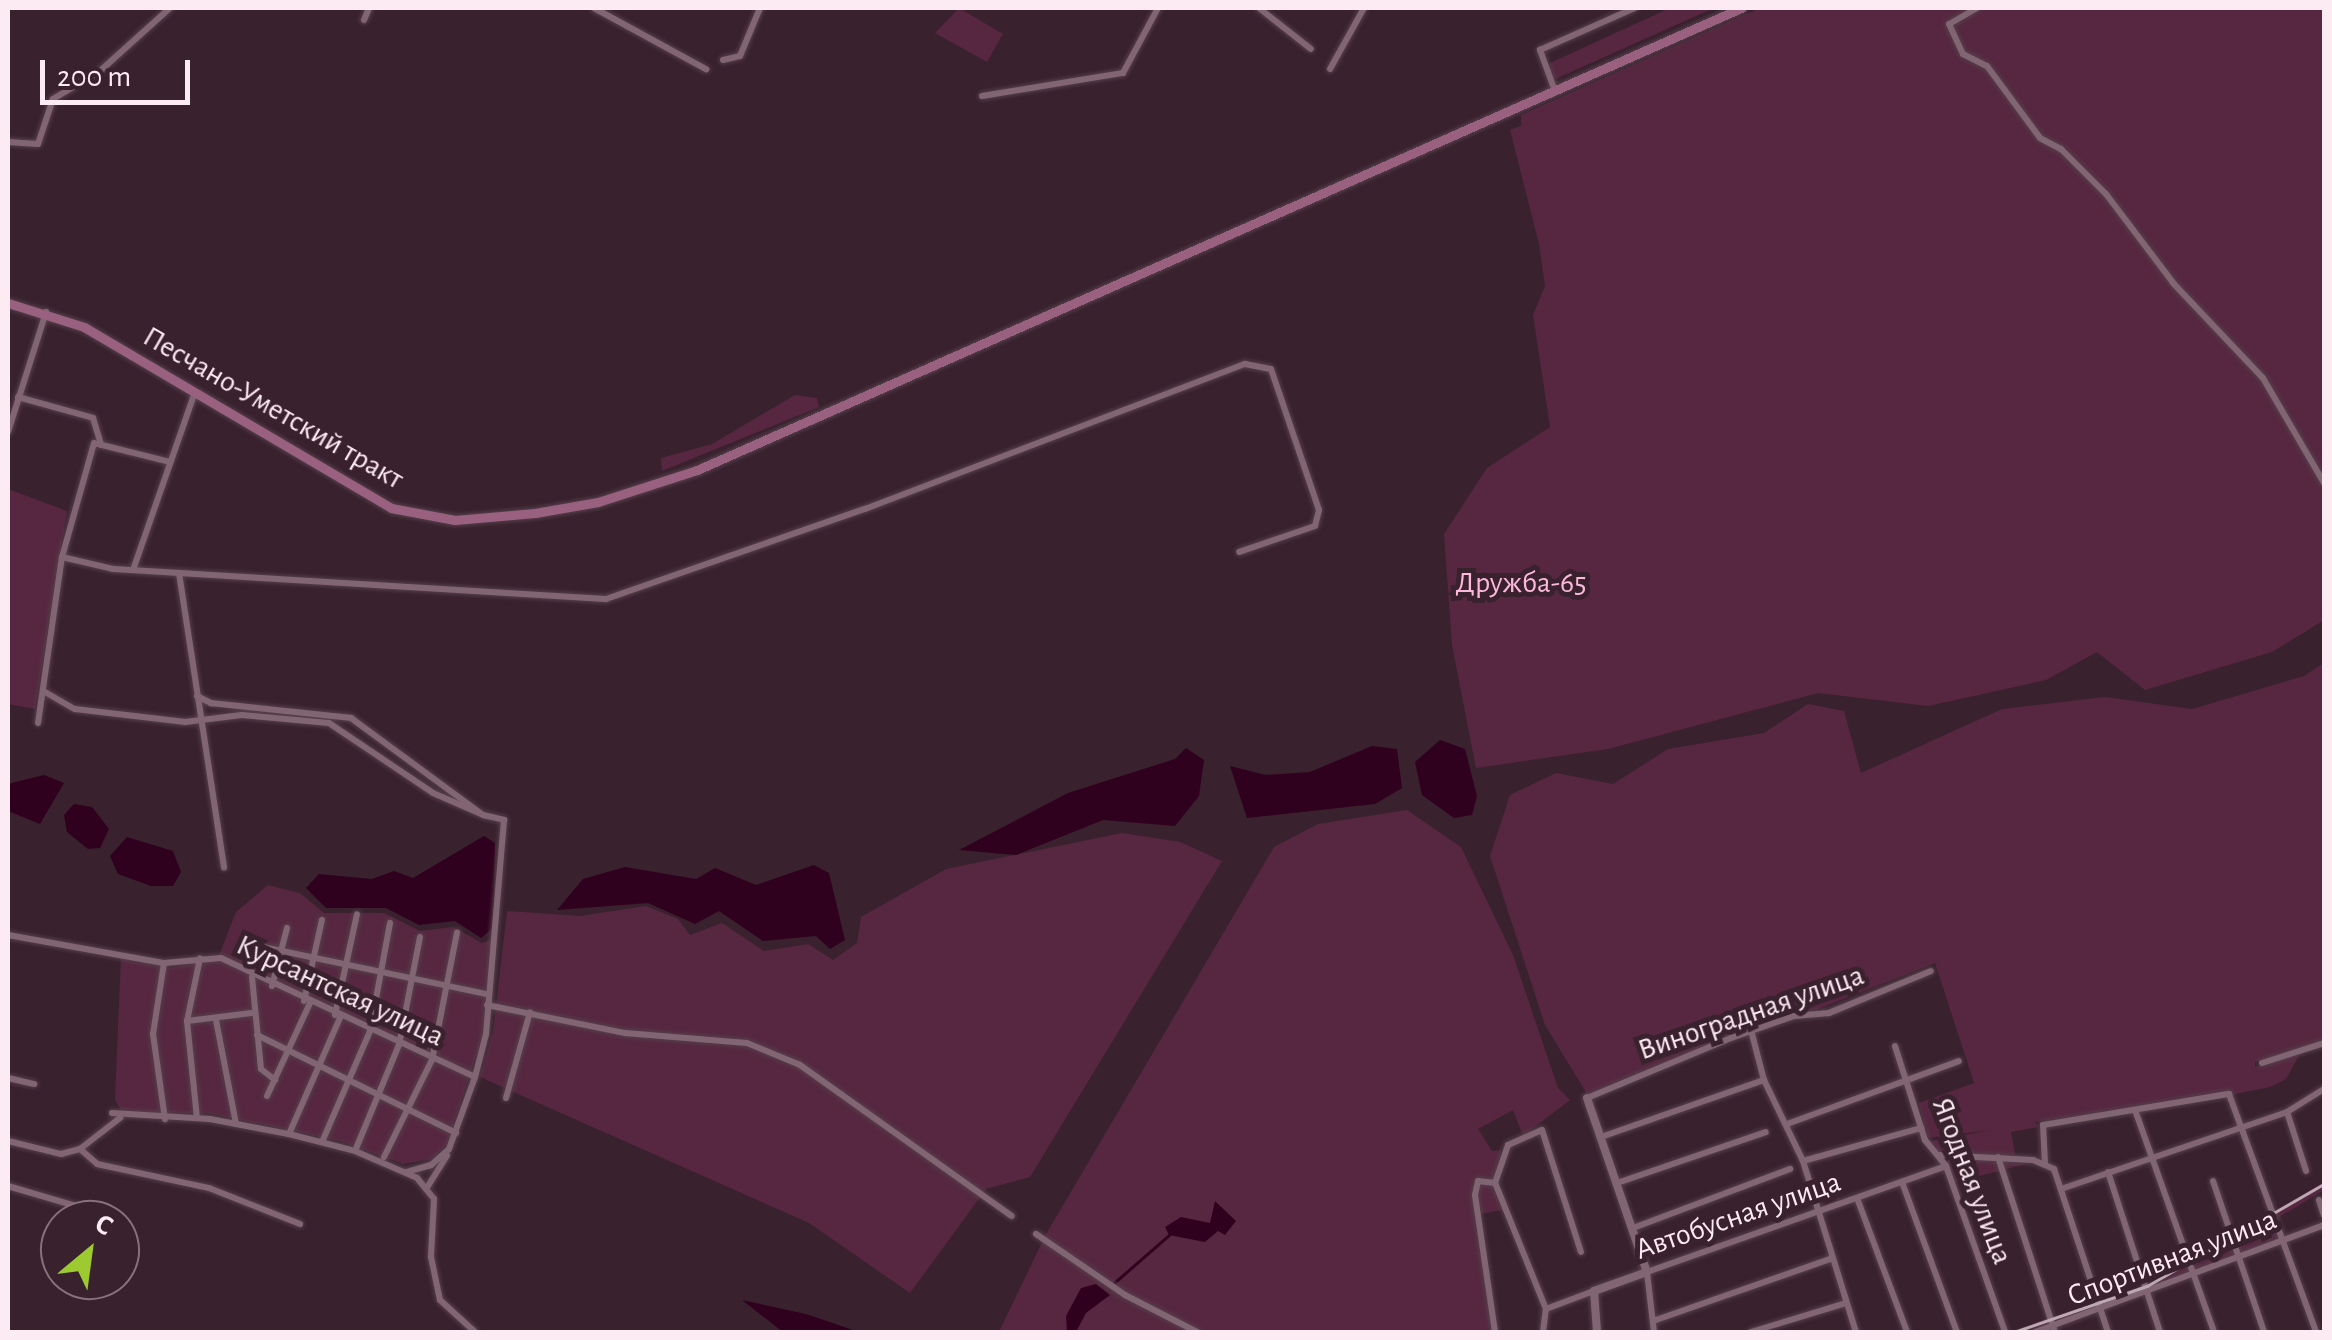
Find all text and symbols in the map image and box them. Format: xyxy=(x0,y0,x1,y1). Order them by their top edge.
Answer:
scale bar xyxy=(45,40,195,102)
text: 200 m xyxy=(57,62,131,92)
street label: Песчано-Уметский тракт xyxy=(136,319,410,497)
park label: Дружба-65 xyxy=(1455,565,1587,601)
street label: Курсантская улица xyxy=(230,927,450,1055)
street label: Виноградная улица xyxy=(1633,957,1869,1069)
street label: Ягодная улица xyxy=(1924,1093,2020,1269)
street label: Автобусная улица xyxy=(1631,1164,1845,1268)
north arrow xyxy=(40,1200,140,1300)
street label: Спортивная улица xyxy=(2062,1202,2282,1314)
text: С xyxy=(90,1210,117,1242)

